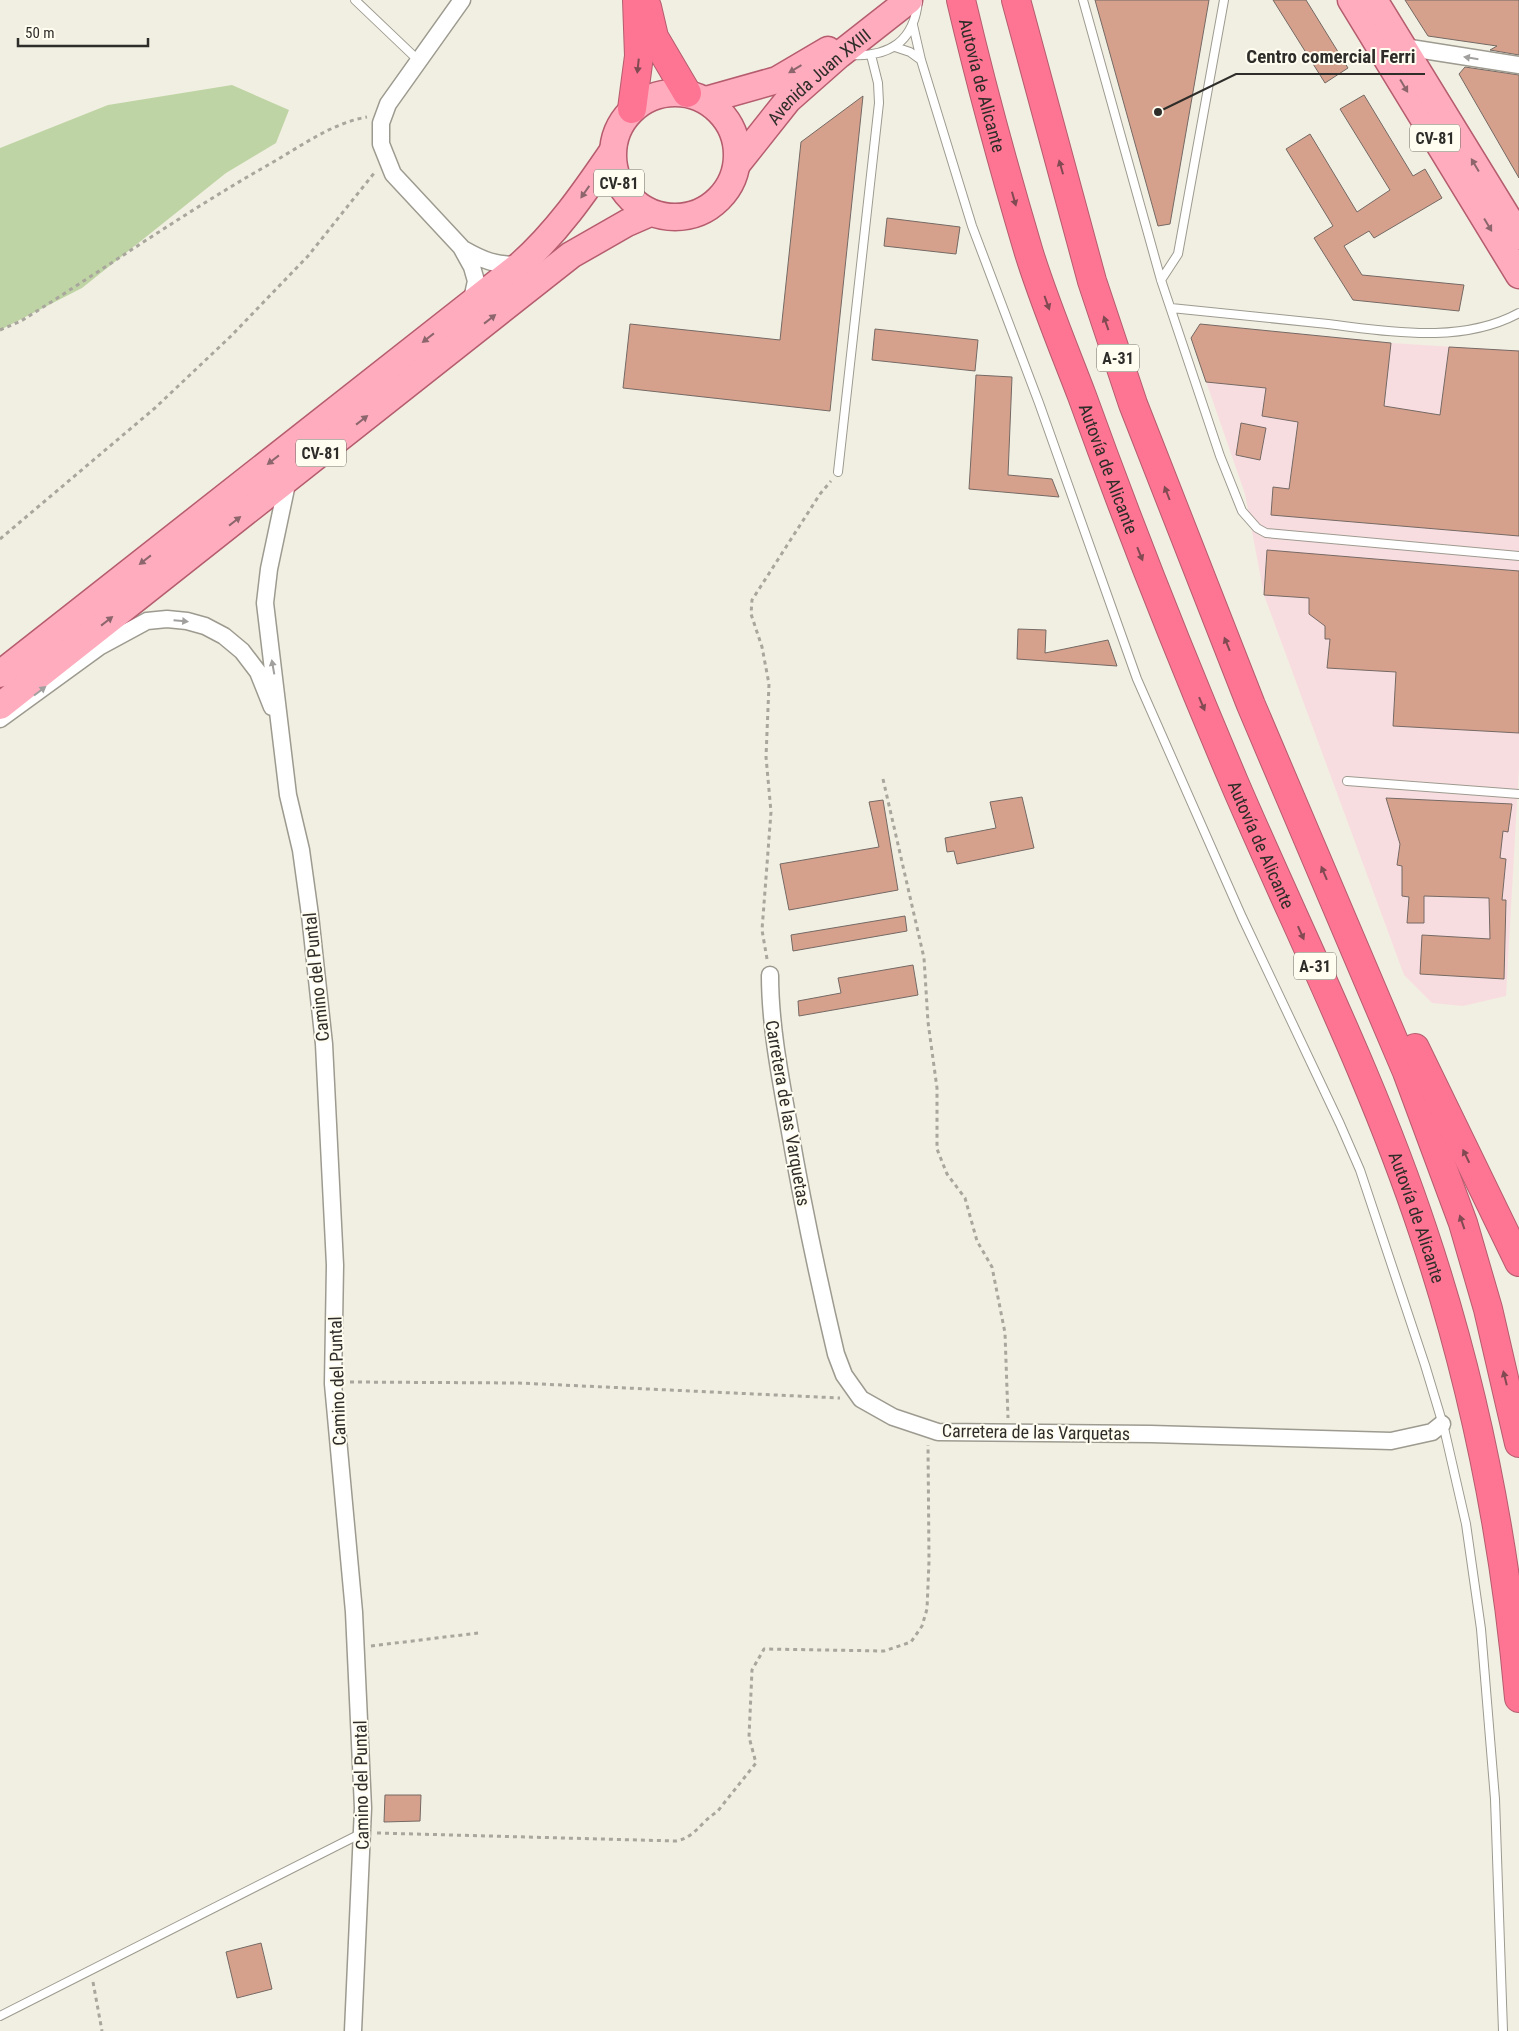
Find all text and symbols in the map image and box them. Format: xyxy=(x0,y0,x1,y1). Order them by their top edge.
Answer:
scale bar xyxy=(18,15,148,47)
street label: Autovía de Alicante xyxy=(955,16,1010,155)
text: 50 m xyxy=(25,24,55,42)
street label: Avenida Juan XXIII xyxy=(762,24,875,128)
callout: Centro comercial Ferri xyxy=(1236,40,1425,74)
text: Centro comercial Ferri xyxy=(1246,45,1416,68)
one-way arrow xyxy=(1462,53,1478,61)
one-way arrow xyxy=(634,58,642,74)
one-way arrow xyxy=(789,65,802,74)
one-way arrow xyxy=(1399,80,1408,93)
road number: CV-81 xyxy=(1410,125,1460,152)
one-way arrow xyxy=(1471,158,1480,171)
one-way arrow xyxy=(1056,160,1064,175)
road number: CV-81 xyxy=(594,170,644,197)
one-way arrow xyxy=(580,185,590,199)
one-way arrow xyxy=(1010,192,1018,207)
one-way arrow xyxy=(1484,219,1493,232)
one-way arrow xyxy=(1044,295,1051,310)
one-way arrow xyxy=(483,314,496,325)
one-way arrow xyxy=(1102,315,1110,330)
one-way arrow xyxy=(422,332,435,343)
road number: A-31 xyxy=(1097,344,1139,372)
street label: Autovía de Alicante xyxy=(1075,401,1143,537)
one-way arrow xyxy=(355,415,369,425)
road number: CV-81 xyxy=(296,439,346,466)
one-way arrow xyxy=(267,454,280,465)
one-way arrow xyxy=(1163,485,1170,500)
one-way arrow xyxy=(228,515,241,526)
one-way arrow xyxy=(1136,547,1144,561)
one-way arrow xyxy=(139,555,152,566)
one-way arrow xyxy=(100,616,113,627)
one-way arrow xyxy=(173,617,189,625)
one-way arrow xyxy=(1222,637,1230,651)
one-way arrow xyxy=(268,659,276,675)
one-way arrow xyxy=(33,686,46,697)
one-way arrow xyxy=(1199,697,1207,711)
street label: Autovía de Alicante xyxy=(1224,778,1299,912)
one-way arrow xyxy=(1319,866,1327,880)
street label: Camino del Puntal xyxy=(299,912,333,1042)
one-way arrow xyxy=(1298,926,1306,940)
road number: A-31 xyxy=(1294,952,1336,979)
street label: Carretera de las Varquetas xyxy=(761,1018,815,1208)
street label: Autovía de Alicante xyxy=(1385,1149,1449,1285)
one-way arrow xyxy=(1462,1149,1470,1163)
one-way arrow xyxy=(1458,1214,1465,1229)
street label: Camino del Puntal xyxy=(324,1316,350,1446)
one-way arrow xyxy=(1501,1371,1509,1386)
street label: Carretera de las Varquetas xyxy=(942,1420,1130,1444)
street label: Camino del Puntal xyxy=(349,1720,373,1850)

